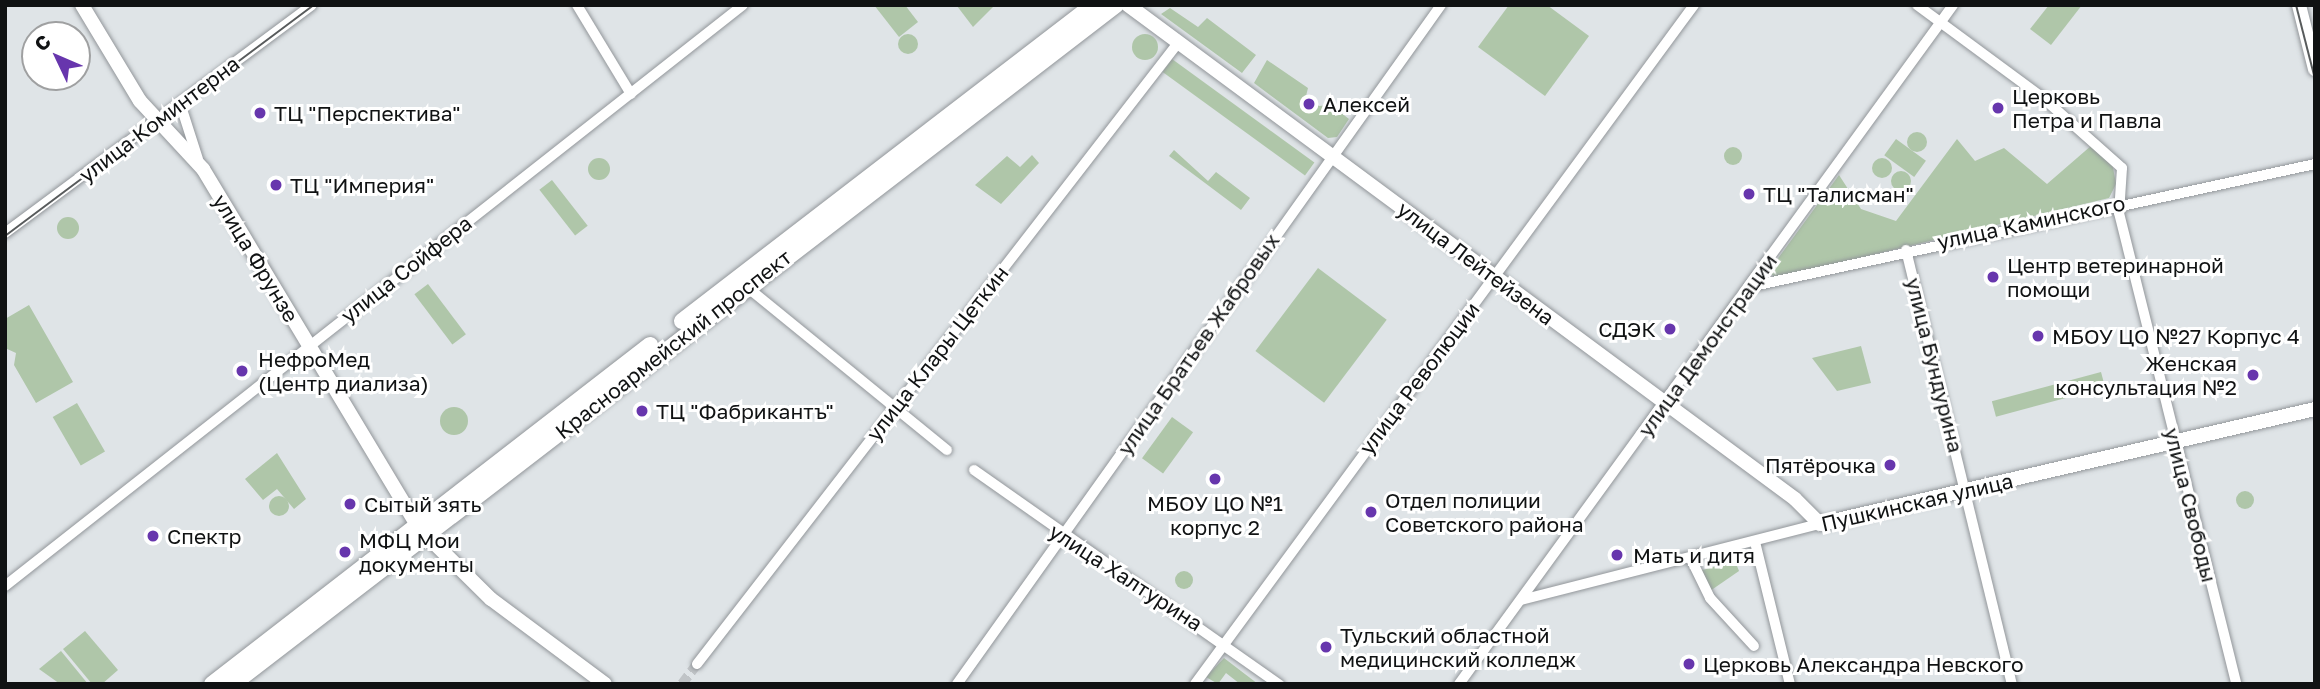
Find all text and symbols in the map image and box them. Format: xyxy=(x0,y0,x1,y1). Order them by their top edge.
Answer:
north arrow xyxy=(21,21,91,91)
text: С xyxy=(29,30,55,55)
street label: улица Коминтерна xyxy=(74,50,244,188)
place label: Церковь Петра и Павла xyxy=(2012,83,2162,133)
place label: Алексей xyxy=(1323,91,1410,117)
marker: Алексей xyxy=(1301,96,1317,112)
place label: ТЦ "Перспектива" xyxy=(274,100,460,126)
marker: Церковь Петра и Павла xyxy=(1990,100,2006,116)
marker: ТЦ "Перспектива" xyxy=(252,105,268,121)
place label: ТЦ "Империя" xyxy=(290,172,434,198)
marker: ТЦ "Империя" xyxy=(268,177,284,193)
place label: ТЦ "Талисман" xyxy=(1763,181,1914,207)
marker: ТЦ "Талисман" xyxy=(1741,186,1757,202)
street label: улица Фрунзе xyxy=(208,189,304,327)
street label: улица Каминского xyxy=(1935,190,2127,254)
street label: улица Лейтейзена xyxy=(1393,196,1559,330)
street label: улица Сойфера xyxy=(336,210,476,328)
street label: улица Братьев Жабровых xyxy=(1112,228,1284,460)
street label: Красноармейский проспект xyxy=(550,244,796,444)
street label: улица Демонстрации xyxy=(1632,249,1782,441)
place label: Центр ветеринарной помощи xyxy=(2007,252,2224,302)
street label: улица Клары Цеткин xyxy=(861,260,1013,446)
marker: Центр ветеринарной помощи xyxy=(1985,269,2001,285)
street label: улица Бундурина xyxy=(1901,275,1969,455)
street label: улица Революции xyxy=(1354,297,1484,459)
place label: СДЭК xyxy=(1598,316,1656,342)
marker: СДЭК xyxy=(1662,321,1678,337)
place label: МБОУ ЦО №27 Корпус 4 xyxy=(2052,323,2300,349)
marker: МБОУ ЦО №27 Корпус 4 xyxy=(2030,328,2046,344)
place label: НефроМед (Центр диализа) xyxy=(258,346,429,396)
place label: Женская консультация №2 xyxy=(2055,350,2237,400)
marker: НефроМед (Центр диализа) xyxy=(232,361,252,381)
marker: Женская консультация №2 xyxy=(2243,365,2263,385)
place label: ТЦ "Фабрикантъ" xyxy=(656,398,834,424)
marker: ТЦ "Фабрикантъ" xyxy=(634,403,650,419)
street label: улица Свободы xyxy=(2160,425,2222,585)
place label: Пятёрочка xyxy=(1765,452,1876,478)
marker: Пятёрочка xyxy=(1882,457,1898,473)
street label: Пушкинская улица xyxy=(1819,468,2015,536)
marker: МБОУ ЦО №1 корпус 2 xyxy=(1207,471,1223,487)
place label: Отдел полиции Советского района xyxy=(1385,487,1584,537)
place label: МБОУ ЦО №1 корпус 2 xyxy=(1147,490,1283,540)
place label: Сытый зять xyxy=(364,491,482,517)
marker: Сытый зять xyxy=(342,496,358,512)
marker: Отдел полиции Советского района xyxy=(1363,504,1379,520)
street label: улица Халтурина xyxy=(1045,518,1207,636)
place label: Спектр xyxy=(167,523,241,549)
place label: МФЦ Мои документы xyxy=(359,527,474,577)
marker: Спектр xyxy=(145,528,161,544)
place label: Мать и дитя xyxy=(1633,542,1755,568)
marker: МФЦ Мои документы xyxy=(337,544,353,560)
marker: Мать и дитя xyxy=(1607,545,1627,565)
place label: Тульский областной медицинский колледж xyxy=(1340,622,1576,672)
marker: Тульский областной медицинский колледж xyxy=(1318,639,1334,655)
place label: Церковь Александра Невского xyxy=(1703,651,2024,677)
marker: Церковь Александра Невского xyxy=(1681,656,1697,672)

